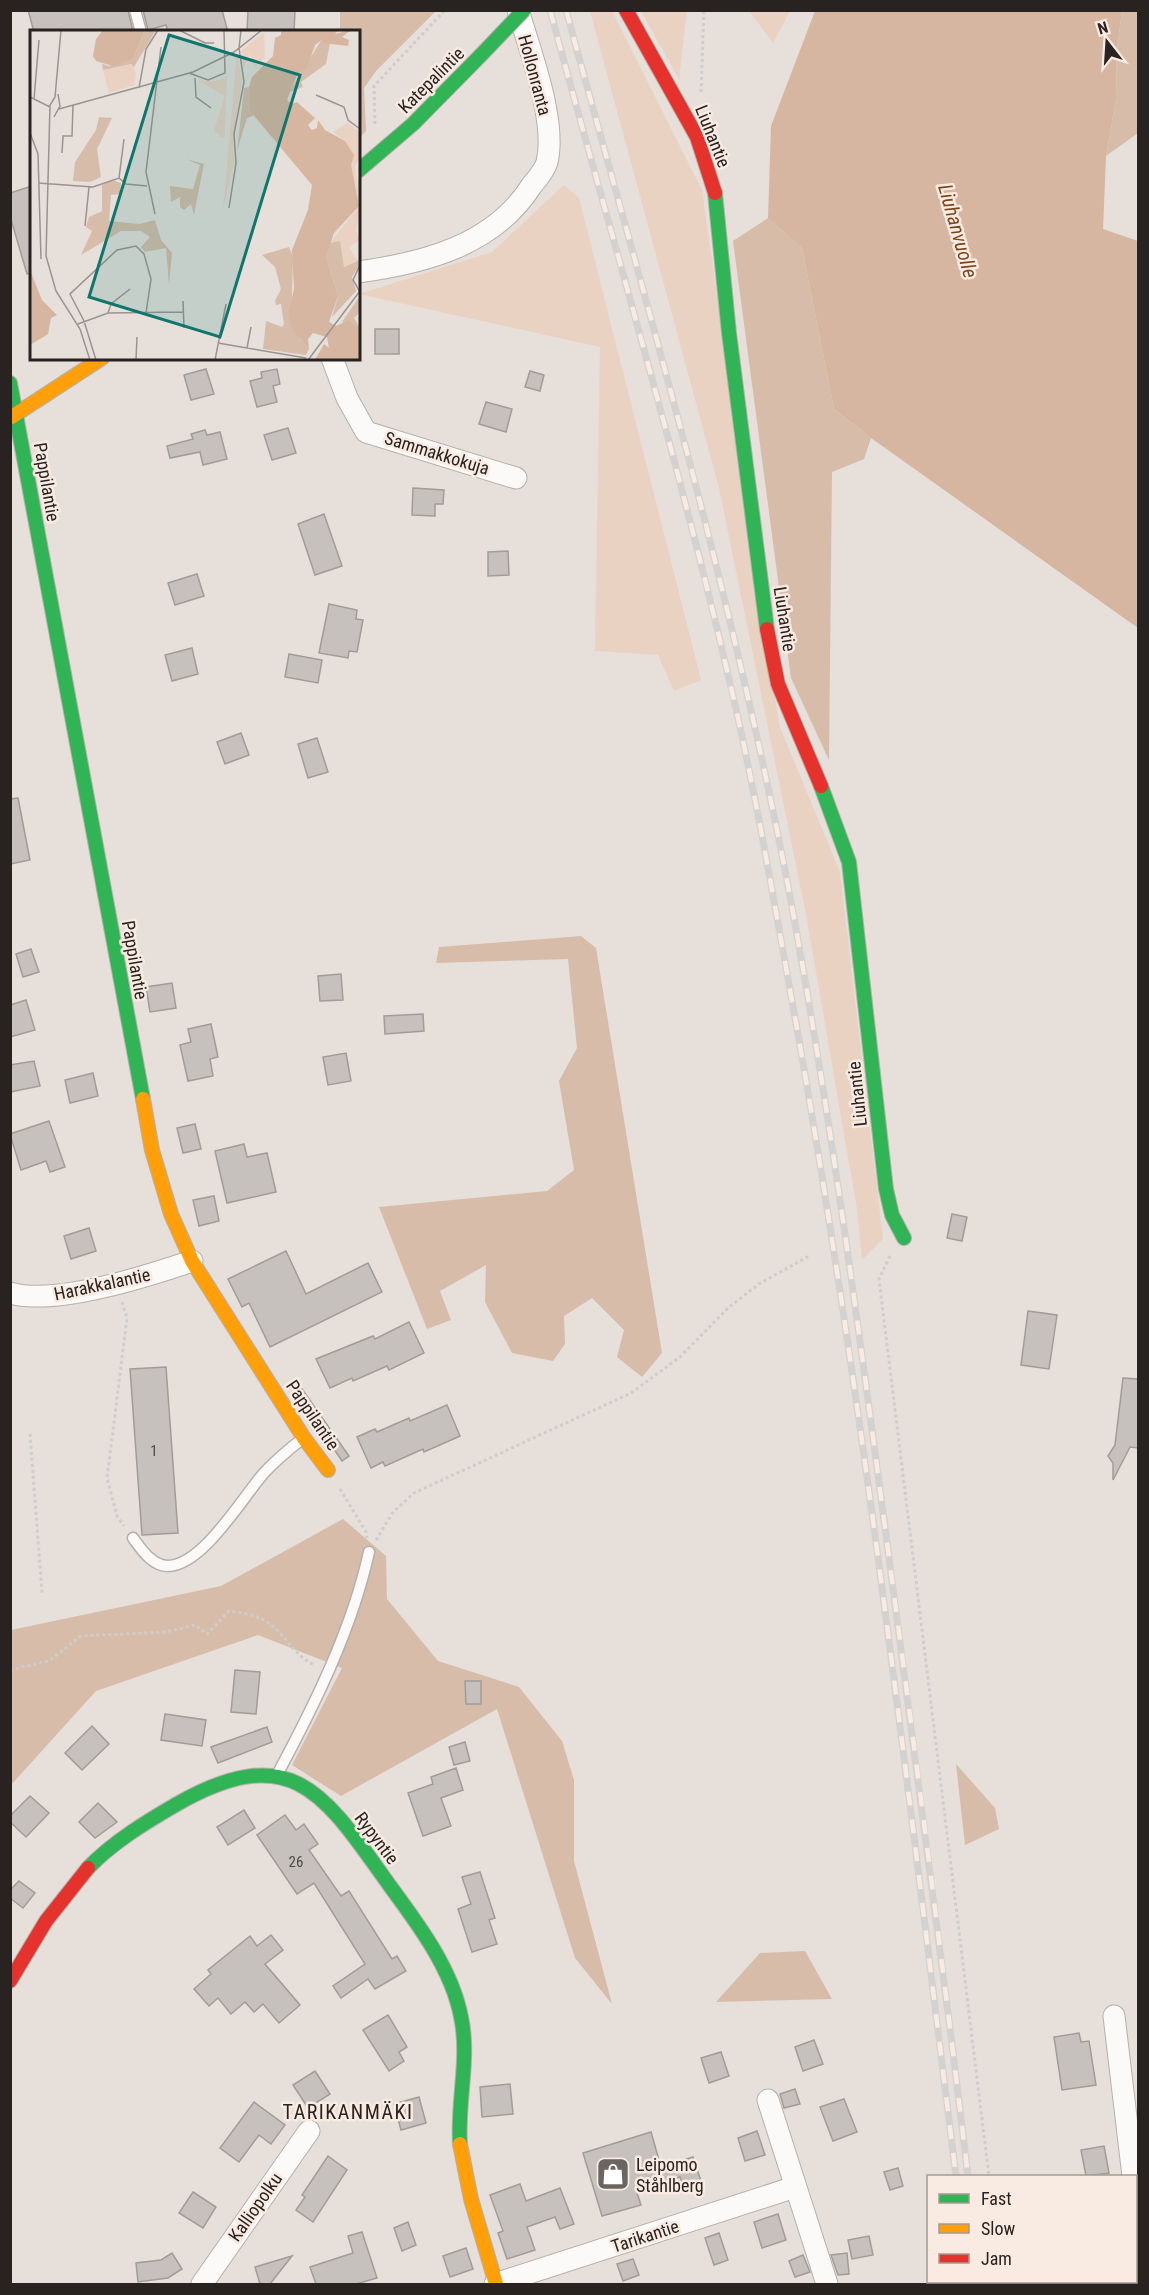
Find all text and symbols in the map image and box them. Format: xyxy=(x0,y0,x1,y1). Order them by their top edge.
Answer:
north arrow xyxy=(1077,12,1137,72)
text: N xyxy=(1095,18,1110,39)
inset map xyxy=(30,30,360,360)
street label: Hollonranta xyxy=(514,32,556,118)
street label: Katepalintie xyxy=(394,43,468,117)
street label: Liuhantie xyxy=(691,102,735,170)
water label: Liuhanvuolle xyxy=(933,181,983,281)
street label: Sammakkokuja xyxy=(382,427,492,479)
street label: Pappilantie xyxy=(30,441,64,523)
street label: Liuhantie xyxy=(770,585,800,653)
street label: Pappilantie xyxy=(118,919,152,1001)
street label: Liuhantie xyxy=(843,1060,871,1128)
street label: Harakkalantie xyxy=(52,1264,152,1304)
street label: Pappilantie xyxy=(282,1376,344,1454)
house number: 1 xyxy=(150,1442,158,1460)
street label: Rypyntie xyxy=(351,1808,403,1868)
house number: 26 xyxy=(289,1853,303,1871)
district label: TARIKANMÄKI xyxy=(283,2100,413,2124)
place label: Leipomo Ståhlberg xyxy=(636,2154,704,2196)
shop icon: Leipomo Ståhlberg xyxy=(595,2156,631,2192)
street label: Kalliopolku xyxy=(224,2169,286,2245)
legend xyxy=(927,2175,1137,2283)
text: Fast xyxy=(981,2188,1012,2209)
street label: Tarikantie xyxy=(608,2215,682,2257)
text: Slow xyxy=(981,2218,1016,2239)
text: Jam xyxy=(981,2248,1012,2269)

